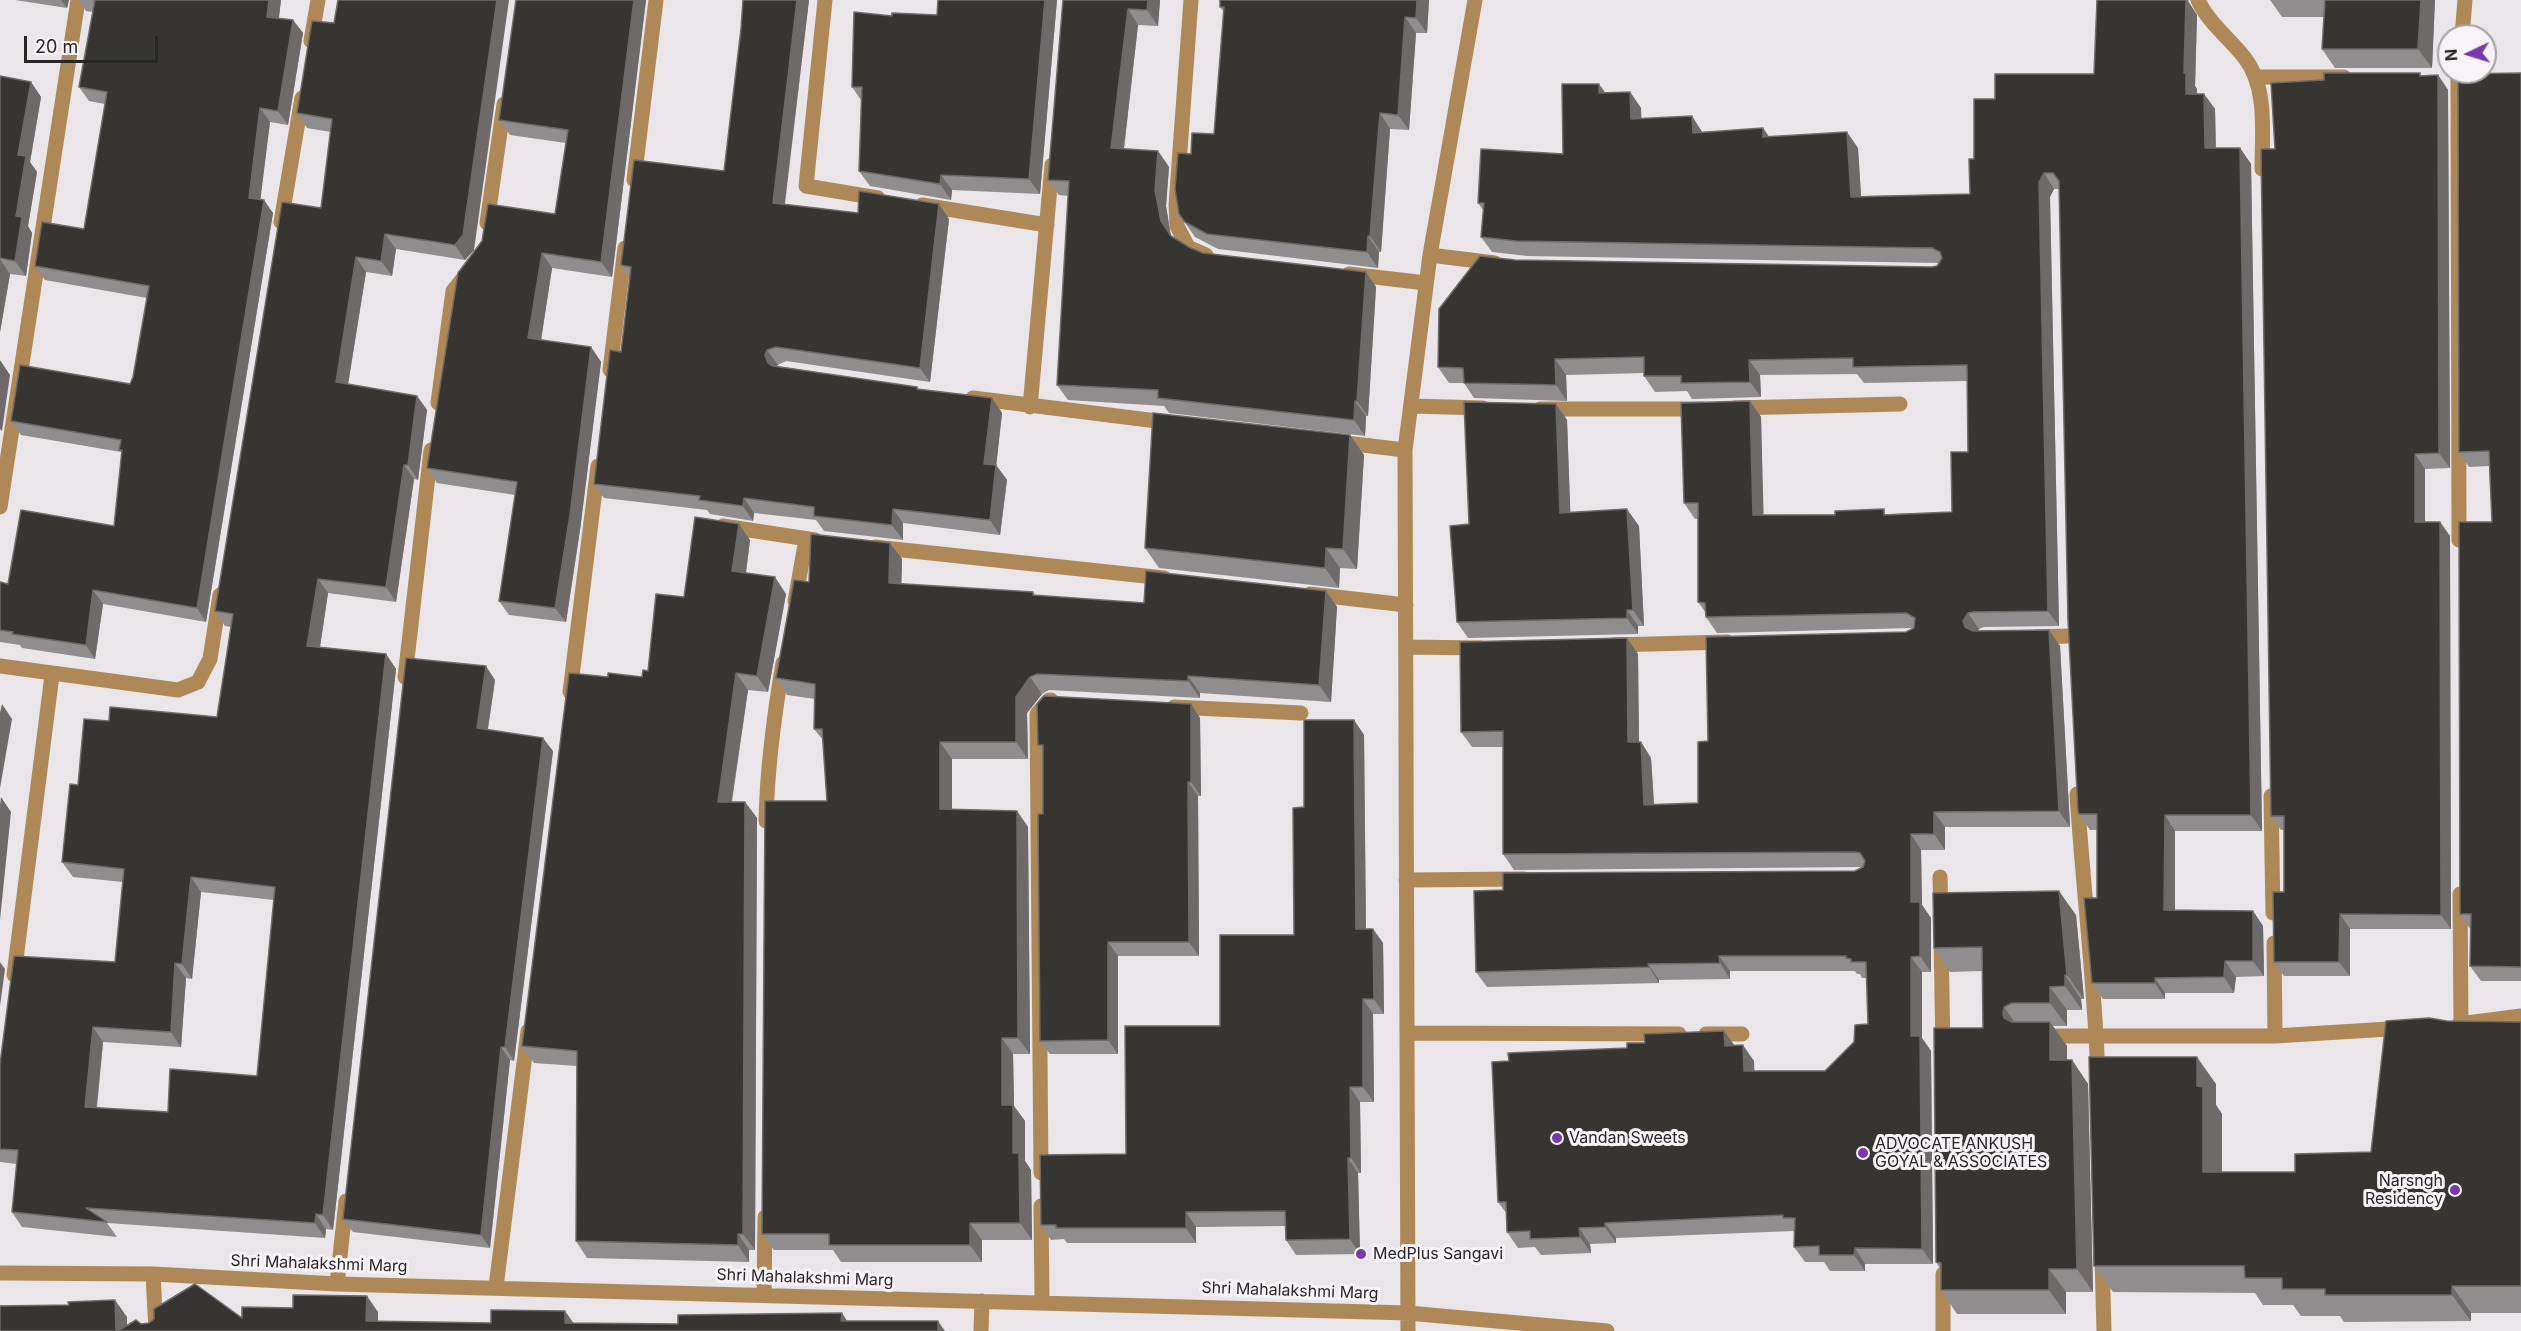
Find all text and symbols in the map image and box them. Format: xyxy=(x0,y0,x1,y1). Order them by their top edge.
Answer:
scale bar xyxy=(27,24,160,62)
north arrow xyxy=(2437,24,2497,84)
text: 20 m xyxy=(35,36,78,57)
text: N xyxy=(2441,48,2461,62)
place label: Vandan Sweets xyxy=(1569,1128,1686,1148)
marker: Vandan Sweets xyxy=(1550,1131,1564,1145)
place label: ADVOCATE ANKUSH GOYAL & ASSOCIATES xyxy=(1875,1134,2047,1172)
marker: ADVOCATE ANKUSH GOYAL & ASSOCIATES xyxy=(1856,1146,1870,1160)
place label: Narsngh Residency xyxy=(2365,1171,2443,1209)
marker: Narsngh Residency xyxy=(2448,1183,2462,1197)
place label: MedPlus Sangavi xyxy=(1373,1244,1503,1264)
marker: MedPlus Sangavi xyxy=(1354,1247,1368,1261)
street label: Shri Mahalakshmi Marg xyxy=(230,1251,408,1277)
street label: Shri Mahalakshmi Marg xyxy=(716,1265,894,1291)
street label: Shri Mahalakshmi Marg xyxy=(1201,1278,1379,1304)

